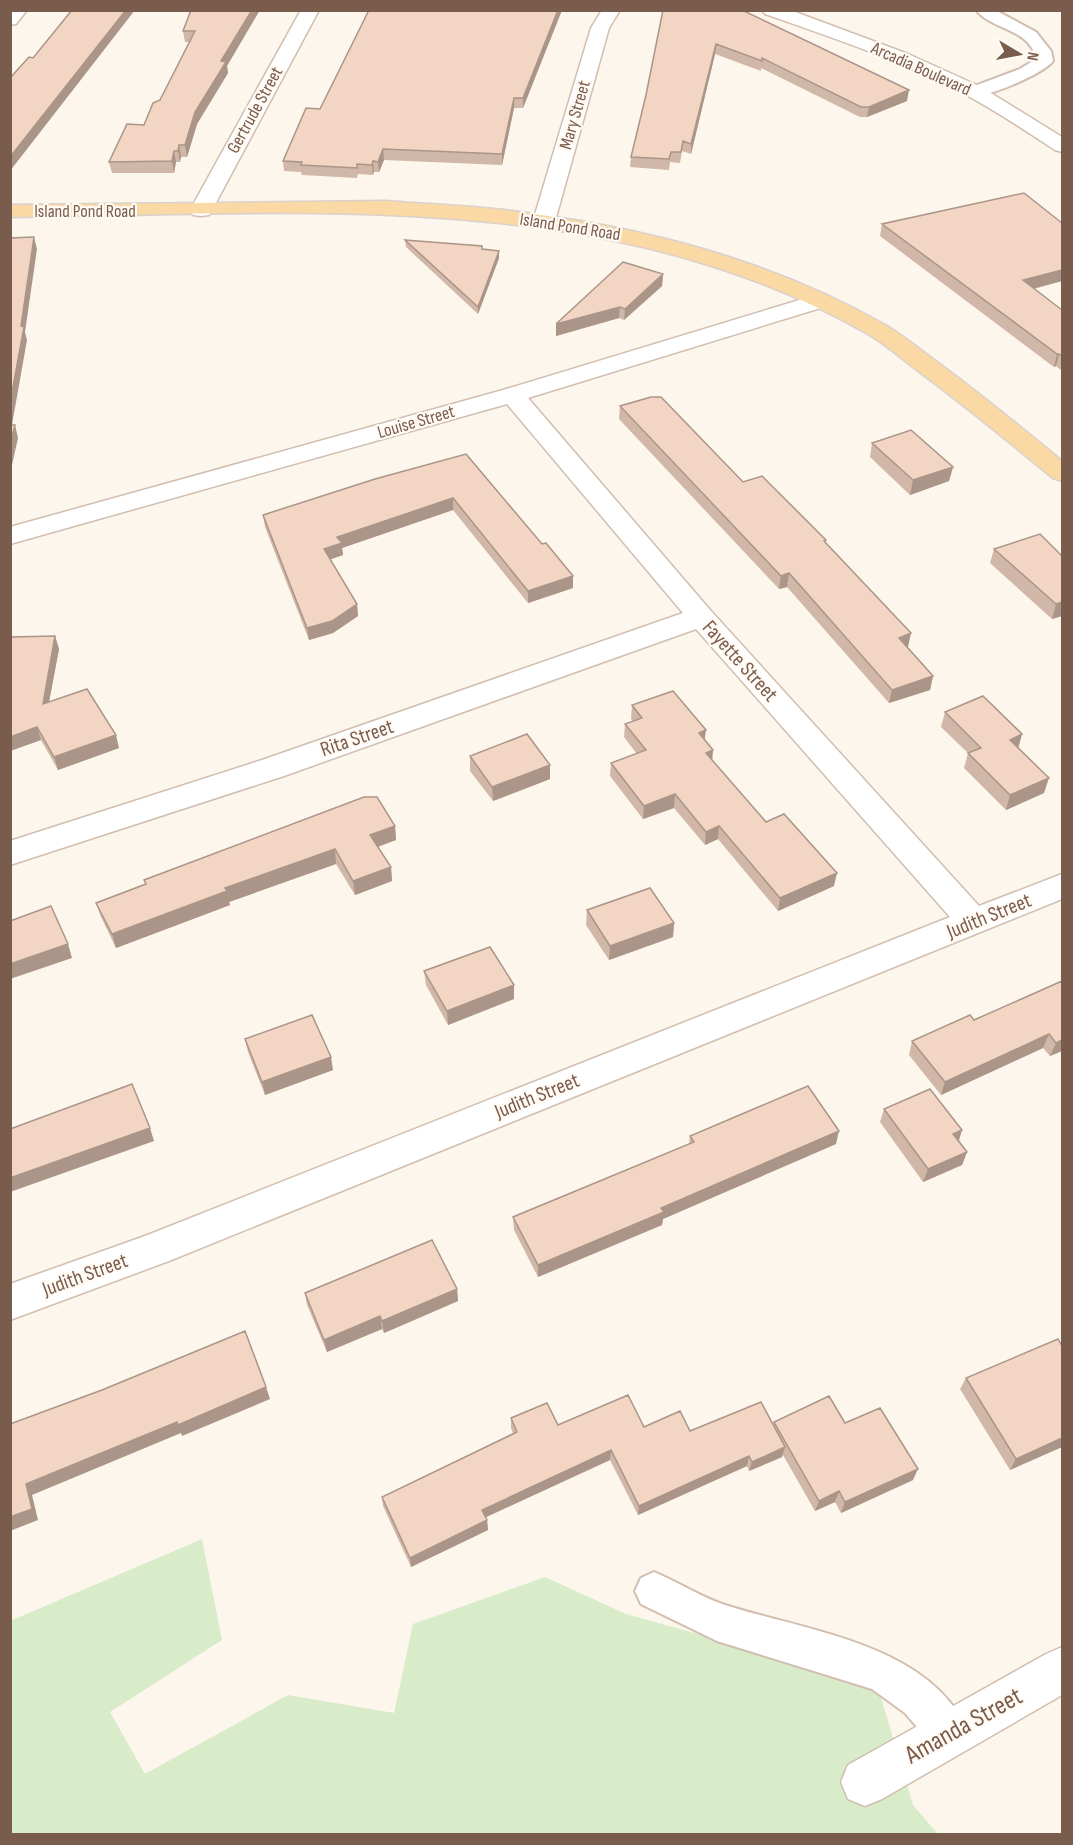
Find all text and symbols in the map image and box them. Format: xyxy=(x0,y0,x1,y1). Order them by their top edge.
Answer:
north arrow xyxy=(989,24,1049,84)
street label: Arcadia Boulevard xyxy=(867,37,974,100)
text: N xyxy=(1022,50,1042,62)
street label: Gertrude Street xyxy=(223,63,288,157)
street label: Mary Street xyxy=(555,78,595,152)
street label: Island Pond Road xyxy=(34,201,136,222)
street label: Island Pond Road xyxy=(518,209,622,245)
street label: Louise Street xyxy=(375,401,458,443)
street label: Fayette Street xyxy=(697,615,783,707)
street label: Rita Street xyxy=(317,714,397,762)
street label: Judith Street xyxy=(942,888,1035,945)
street label: Judith Street xyxy=(490,1068,583,1125)
street label: Judith Street xyxy=(38,1248,131,1302)
street label: Amanda Street xyxy=(899,1681,1028,1771)

